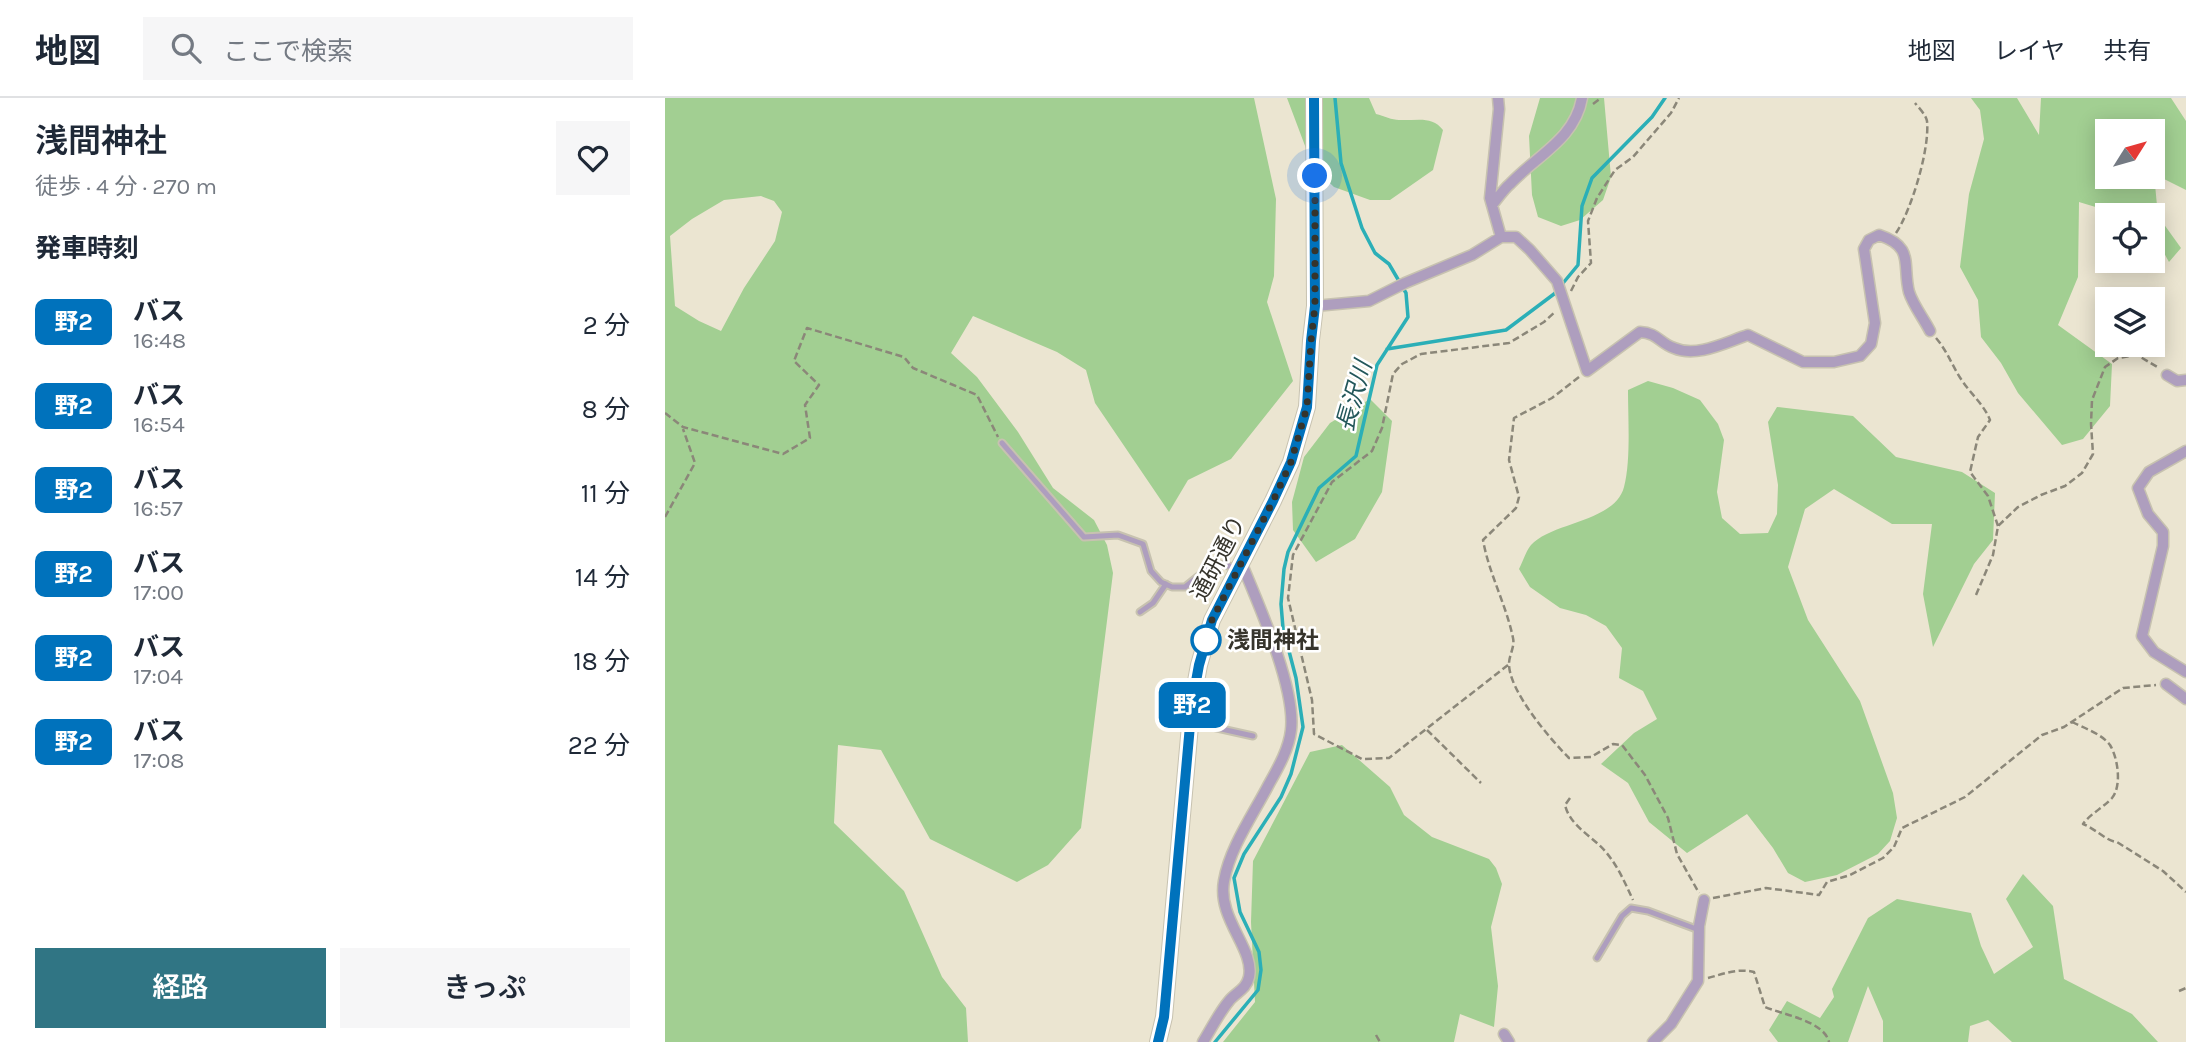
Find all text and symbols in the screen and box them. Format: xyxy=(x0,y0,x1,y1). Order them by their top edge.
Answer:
search box xyxy=(143,17,633,80)
icon: search xyxy=(167,29,205,67)
text: 地図 xyxy=(35,32,101,70)
text: ここで検索 xyxy=(223,36,353,67)
text: 地図 xyxy=(1908,37,1956,65)
text: レイヤ xyxy=(1994,37,2065,65)
text: 共有 xyxy=(2103,37,2151,65)
north arrow xyxy=(2095,119,2165,189)
map controls xyxy=(2095,119,2165,357)
button: heart xyxy=(556,121,630,195)
text: 浅間神社 xyxy=(35,122,167,160)
your location xyxy=(1297,158,1332,193)
text: 徒歩 · 4 分 · 270 m xyxy=(35,173,217,200)
button: locate xyxy=(2095,203,2165,273)
text: 発車時刻 xyxy=(35,233,139,264)
button: layers xyxy=(2095,287,2165,357)
text: バス xyxy=(133,296,185,327)
text: 野2 xyxy=(54,308,93,336)
text: 2 分 xyxy=(583,310,630,341)
text: 16:48 xyxy=(133,327,186,354)
water label: 長沢川 xyxy=(1331,355,1378,434)
text: バス xyxy=(133,380,185,411)
text: 野2 xyxy=(54,392,93,420)
text: 8 分 xyxy=(582,394,630,425)
text: 16:54 xyxy=(133,411,185,438)
text: バス xyxy=(133,464,185,495)
text: 野2 xyxy=(54,476,93,504)
text: 11 分 xyxy=(581,478,630,509)
text: 16:57 xyxy=(133,495,183,522)
street label: 通研通り xyxy=(1186,511,1251,605)
text: バス xyxy=(133,548,185,579)
text: 野2 xyxy=(54,560,93,588)
text: 14 分 xyxy=(575,562,630,593)
text: 17:00 xyxy=(133,579,184,606)
marker: 浅間神社 xyxy=(1191,625,1221,655)
place label: 浅間神社 xyxy=(1227,627,1319,654)
text: バス xyxy=(133,632,185,663)
text: 野2 xyxy=(54,644,93,672)
text: 18 分 xyxy=(573,646,630,677)
text: 17:04 xyxy=(133,663,183,690)
line badge: 野2 xyxy=(1161,682,1223,728)
text: 野2 xyxy=(1173,691,1211,719)
text: バス xyxy=(133,716,185,747)
text: 野2 xyxy=(54,728,93,756)
text: 22 分 xyxy=(568,730,630,761)
text: 17:08 xyxy=(133,747,185,774)
button: 経路 xyxy=(35,948,326,1028)
button: きっぷ xyxy=(340,948,630,1028)

